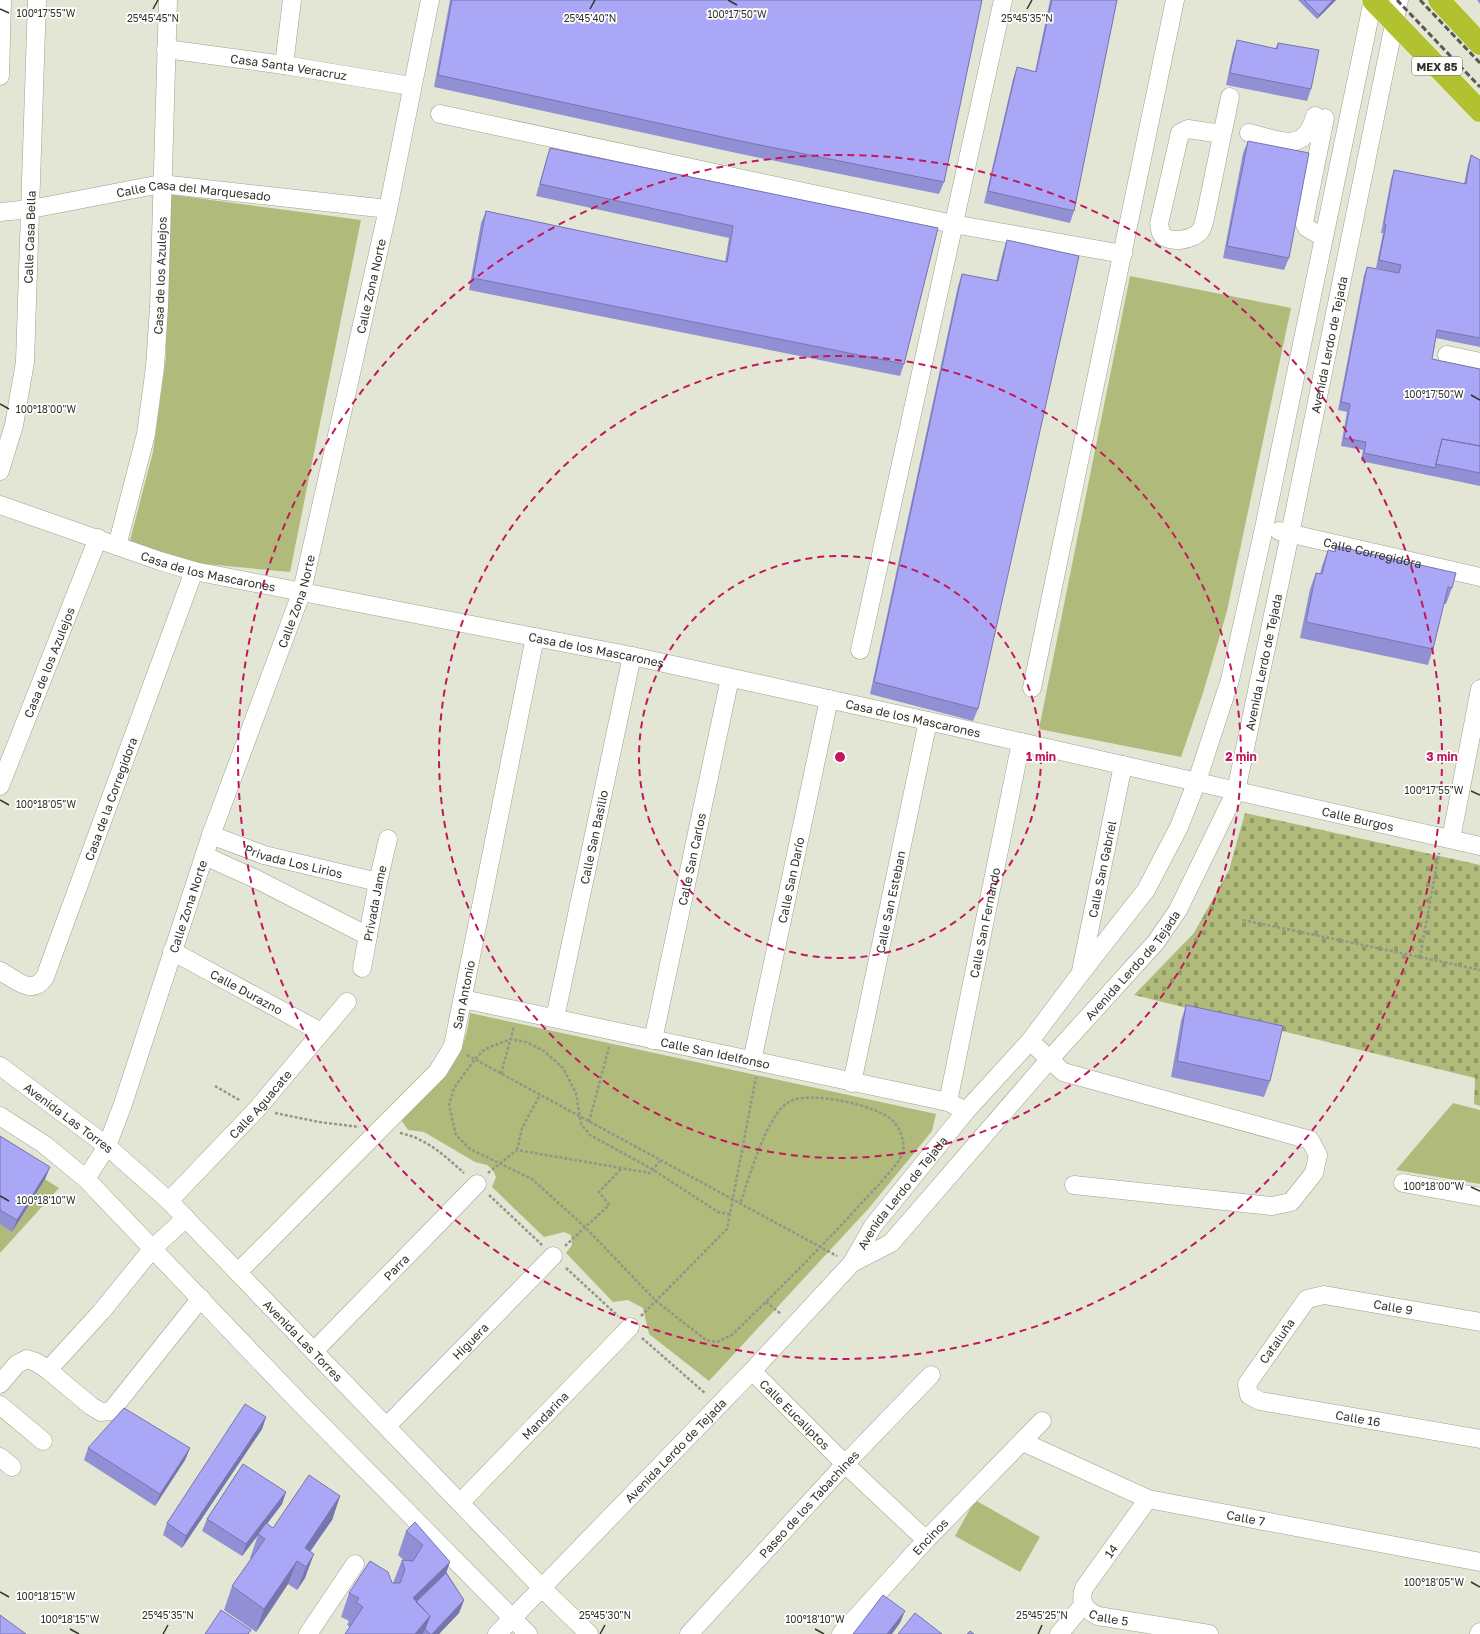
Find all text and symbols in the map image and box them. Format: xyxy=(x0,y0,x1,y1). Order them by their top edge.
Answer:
text: 100°17'55"W xyxy=(17,7,76,19)
text: 100°17'50"W xyxy=(707,8,767,20)
text: 25°45'45"N xyxy=(127,12,179,24)
text: 25°45'40"N xyxy=(564,12,616,24)
text: 25°45'35"N xyxy=(1001,12,1053,24)
street label: Casa Santa Veracruz xyxy=(230,50,348,83)
road number: MEX 85 xyxy=(1412,57,1462,75)
street label: Calle Casa del Marquesado xyxy=(115,176,272,204)
street label: Calle Casa Bella xyxy=(20,190,38,284)
street label: Casa de los Azulejos xyxy=(150,216,169,335)
street label: Calle Zona Norte xyxy=(353,237,389,335)
street label: Avenida Lerdo de Tejada xyxy=(1307,275,1350,414)
text: 100°17'50"W xyxy=(1404,388,1464,400)
text: 100°18'00"W xyxy=(16,403,77,415)
street label: Calle Corregidora xyxy=(1322,534,1423,571)
street label: Casa de los Mascarones xyxy=(139,547,277,594)
street label: Calle Zona Norte xyxy=(274,553,317,650)
street label: Avenida Lerdo de Tejada xyxy=(1241,592,1285,732)
street label: Casa de los Azulejos xyxy=(20,605,78,720)
street label: Casa de los Mascarones xyxy=(527,629,666,670)
street label: Casa de los Mascarones xyxy=(844,696,982,740)
street label: Casa de la Corregidora xyxy=(81,735,140,863)
text: 1 min xyxy=(1026,749,1056,764)
text: 2 min xyxy=(1225,749,1257,764)
text: 3 min xyxy=(1426,749,1458,764)
centre of rings xyxy=(833,750,847,764)
text: 100°17'55"W xyxy=(1405,784,1464,796)
street label: Calle San Basilio xyxy=(576,789,611,886)
text: 100°18'05"W xyxy=(16,798,76,810)
street label: Calle Burgos xyxy=(1321,803,1395,834)
street label: Calle San Carlos xyxy=(674,811,709,907)
street label: Calle San Gabriel xyxy=(1085,819,1119,919)
street label: Calle San Darío xyxy=(774,836,807,924)
street label: Privada Los Lirios xyxy=(243,841,344,881)
street label: Calle San Esteban xyxy=(872,849,908,955)
street label: Calle Zona Norte xyxy=(165,858,210,955)
street label: Privada Jame xyxy=(360,864,389,942)
street label: Calle San Fernando xyxy=(966,866,1003,979)
street label: Avenida Lerdo de Tejada xyxy=(1082,907,1183,1023)
street label: San Antonio xyxy=(449,959,478,1031)
street label: Calle Durazno xyxy=(208,966,286,1017)
street label: Calle San Idelfonso xyxy=(659,1034,772,1072)
street label: Calle Aguacate xyxy=(225,1067,294,1141)
street label: Avenida Las Torres xyxy=(21,1079,117,1156)
street label: Avenida Lerdo de Tejada xyxy=(854,1133,950,1252)
text: 100°18'00"W xyxy=(1404,1180,1465,1192)
text: 100°18'10"W xyxy=(16,1194,76,1206)
street label: Parra xyxy=(380,1251,412,1283)
street label: Avenida Las Torres xyxy=(260,1296,346,1384)
street label: Calle 9 xyxy=(1372,1296,1414,1318)
street label: Cataluña xyxy=(1256,1316,1298,1366)
street label: Higuera xyxy=(449,1319,491,1362)
street label: Calle Eucaliptos xyxy=(757,1376,833,1452)
street label: Mandarina xyxy=(518,1388,571,1442)
street label: Avenida Lerdo de Tejada xyxy=(621,1395,729,1505)
street label: Calle 16 xyxy=(1334,1407,1382,1429)
street label: Paseo de los Tabachines xyxy=(755,1447,862,1561)
street label: Calle 7 xyxy=(1225,1507,1266,1529)
street label: Encinos xyxy=(909,1515,951,1558)
street label: 14 xyxy=(1101,1541,1121,1561)
text: 100°18'05"W xyxy=(1404,1576,1464,1588)
text: 100°18'15"W xyxy=(17,1590,76,1602)
street label: Calle 5 xyxy=(1086,1605,1130,1628)
text: 25°45'35"N xyxy=(142,1609,194,1621)
text: 25°45'30"N xyxy=(579,1609,631,1621)
text: 25°45'25"N xyxy=(1016,1609,1068,1621)
text: 100°18'15"W xyxy=(41,1613,100,1625)
text: 100°18'10"W xyxy=(785,1613,845,1625)

